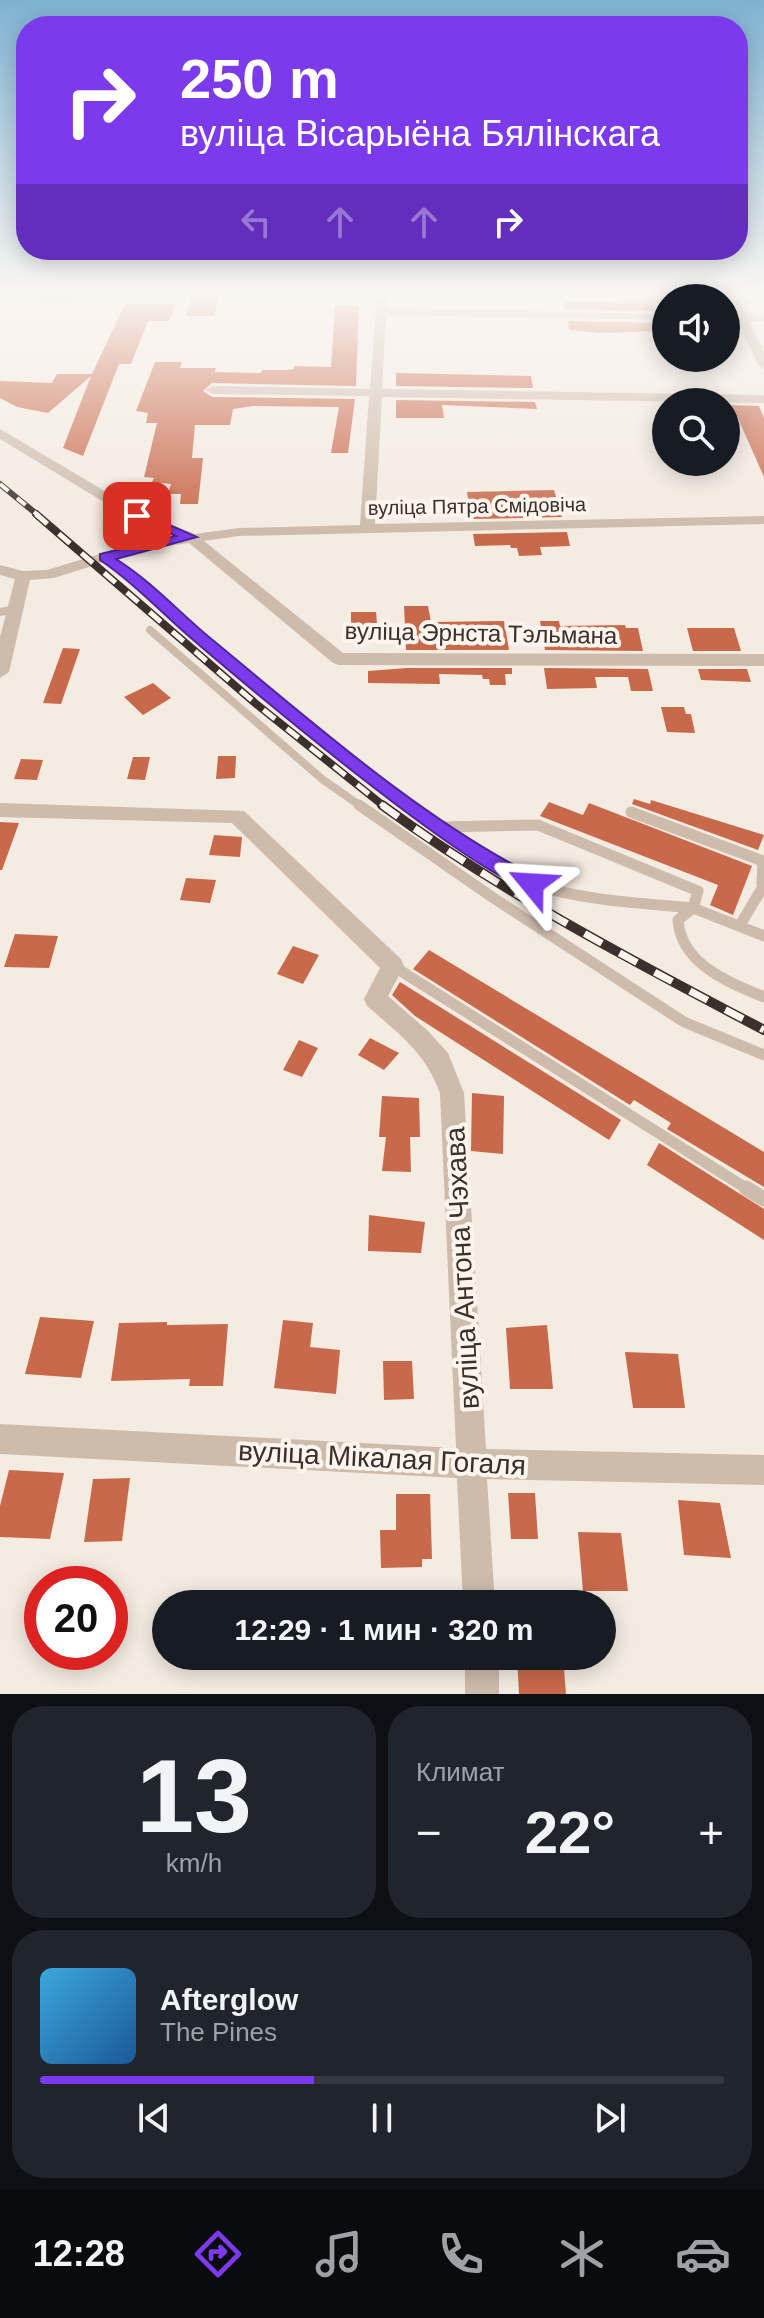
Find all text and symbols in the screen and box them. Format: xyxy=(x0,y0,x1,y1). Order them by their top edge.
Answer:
text: 250 m xyxy=(180,47,339,110)
icon: right xyxy=(48,48,152,152)
text: вуліца Вісарыёна Бялінскага xyxy=(180,113,660,154)
icon: left xyxy=(234,200,278,244)
icon: ahead xyxy=(318,200,362,244)
icon: ahead xyxy=(402,200,446,244)
icon: right xyxy=(486,200,530,244)
map controls xyxy=(652,284,740,476)
button: sound xyxy=(652,284,740,372)
button: search xyxy=(652,388,740,476)
pin xyxy=(103,482,171,550)
street label: вуліца Пятра Смідовіча xyxy=(368,493,587,519)
icon: arrive xyxy=(115,494,159,538)
street label: вуліца Эрнста Тэльмана xyxy=(344,617,618,649)
position arrow xyxy=(490,842,574,926)
street label: вуліца Антона Чэхава xyxy=(439,1126,485,1410)
street label: вуліца Мікалая Гогаля xyxy=(237,1435,527,1481)
speed limit sign: 20 xyxy=(24,1566,128,1670)
text: 12:29 · 1 мин · 320 m xyxy=(235,1613,533,1646)
text: 13 xyxy=(136,1738,252,1854)
text: Климат xyxy=(416,1757,505,1787)
text: 22° xyxy=(525,1799,615,1866)
text: − xyxy=(416,1808,442,1857)
text: + xyxy=(698,1808,724,1857)
text: km/h xyxy=(166,1848,222,1878)
text: Afterglow xyxy=(160,1983,298,2016)
text: The Pines xyxy=(160,2017,277,2047)
icon: previous xyxy=(132,2096,176,2140)
icon: pause xyxy=(360,2096,404,2140)
icon: next xyxy=(588,2096,632,2140)
icon: directions xyxy=(190,2226,246,2282)
icon: music xyxy=(311,2226,367,2282)
icon: phone xyxy=(433,2226,489,2282)
icon: climate xyxy=(554,2226,610,2282)
icon: car xyxy=(675,2226,731,2282)
text: 12:28 xyxy=(33,2233,125,2274)

